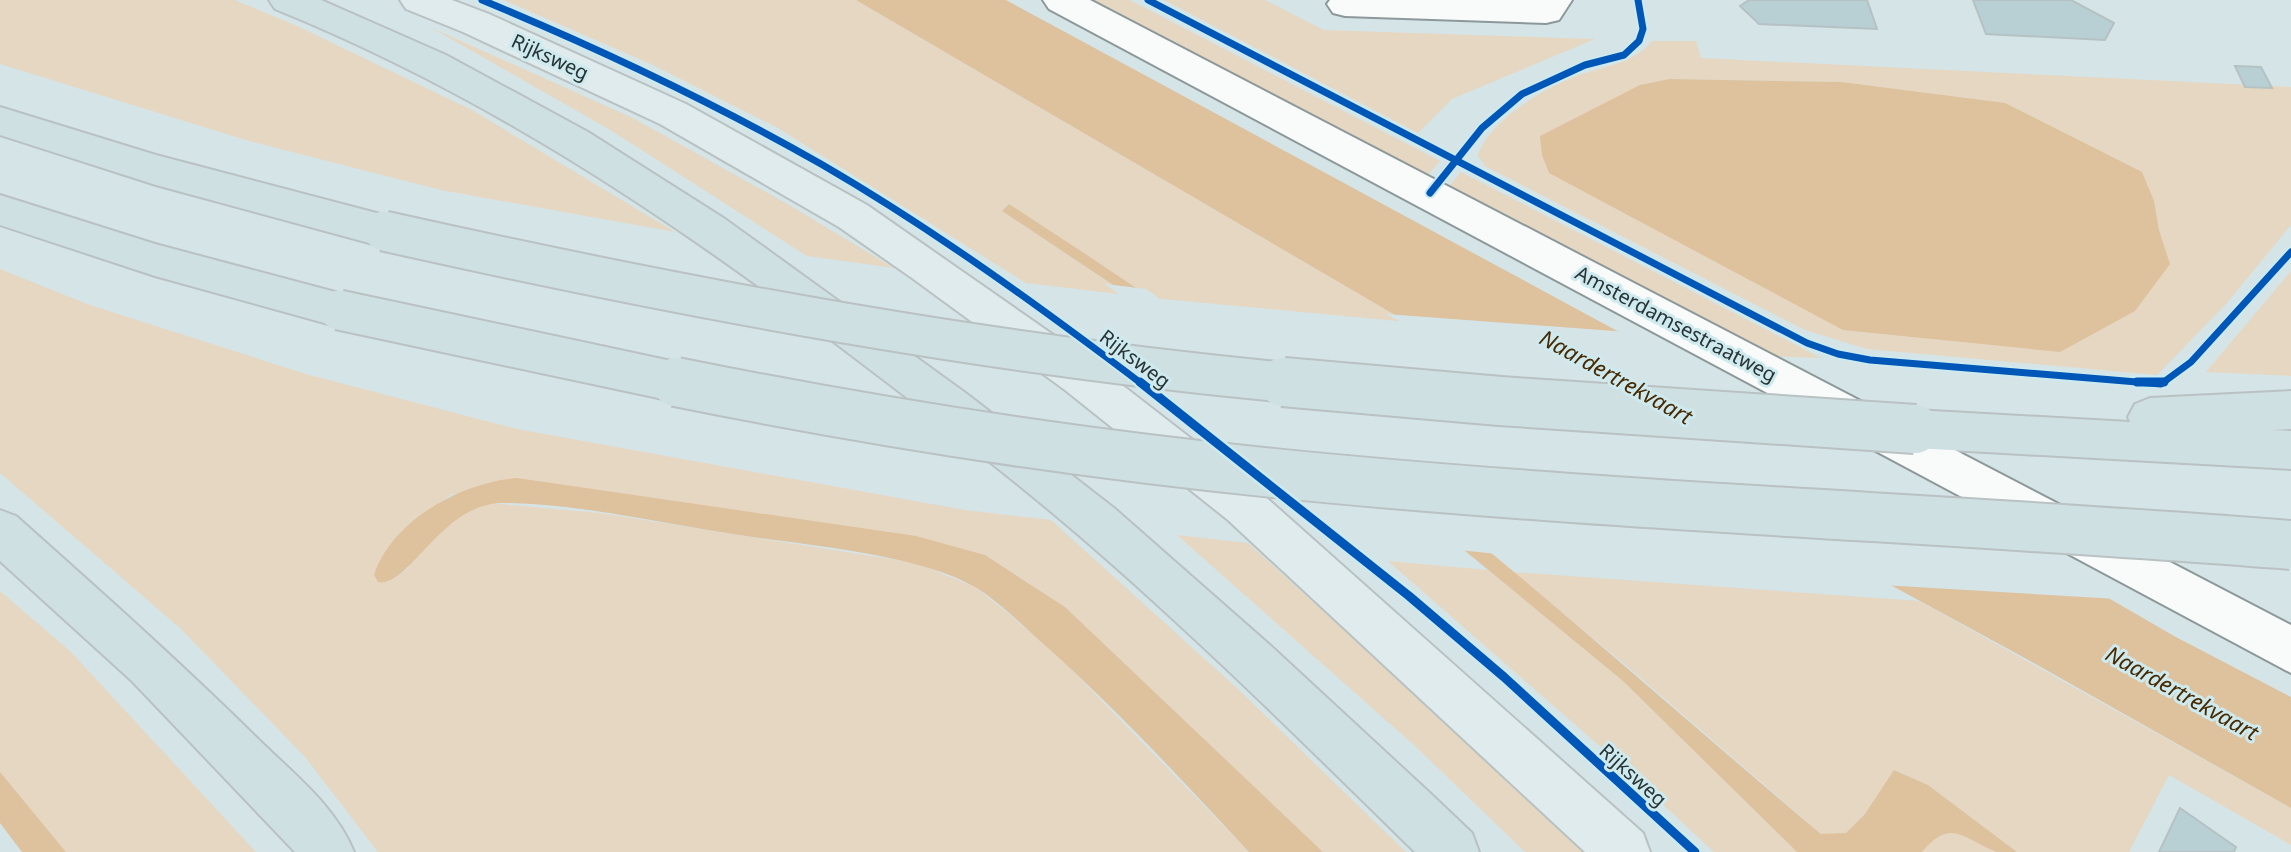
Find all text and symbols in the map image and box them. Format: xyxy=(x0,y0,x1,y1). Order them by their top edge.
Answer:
street label: Rijksweg xyxy=(507,27,593,86)
street label: Amsterdamsestraatweg xyxy=(1571,259,1782,388)
water label: Naardertrekvaart xyxy=(1535,322,1700,431)
street label: Rijksweg xyxy=(1094,323,1176,394)
water label: Naardertrekvaart xyxy=(2101,638,2266,747)
street label: Rijksweg xyxy=(1594,737,1673,812)

